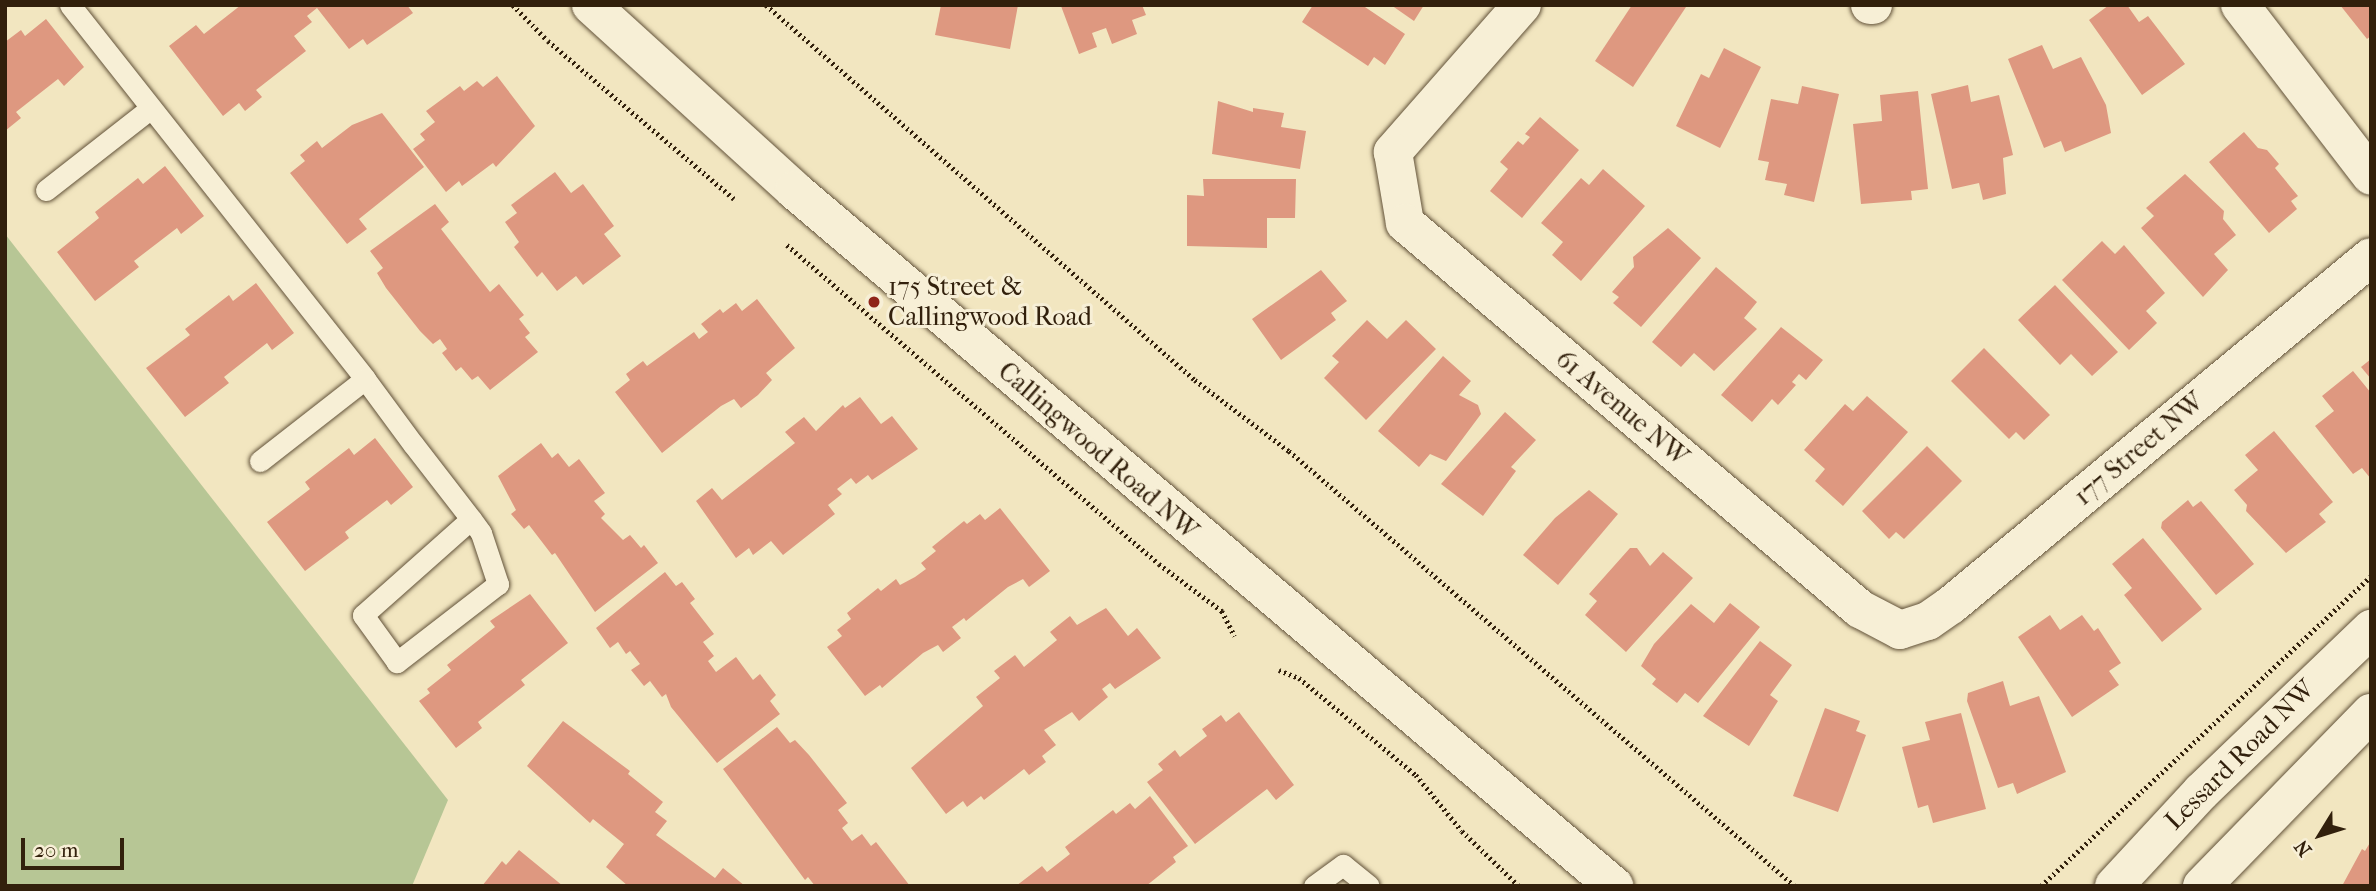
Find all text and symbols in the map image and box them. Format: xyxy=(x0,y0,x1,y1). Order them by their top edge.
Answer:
place label: 175 Street & Callingwood Road xyxy=(888,271,1092,332)
marker: 175 Street & Callingwood Road xyxy=(866,294,882,310)
street label: 61 Avenue NW xyxy=(1549,343,1695,473)
street label: Callingwood Road NW xyxy=(992,356,1204,546)
street label: 177 Street NW xyxy=(2068,386,2210,512)
street label: Lessard Road NW xyxy=(2159,674,2321,836)
north arrow xyxy=(2285,800,2355,870)
scale bar xyxy=(24,824,128,868)
text: N xyxy=(2290,835,2317,860)
text: 20 m xyxy=(34,838,78,862)

